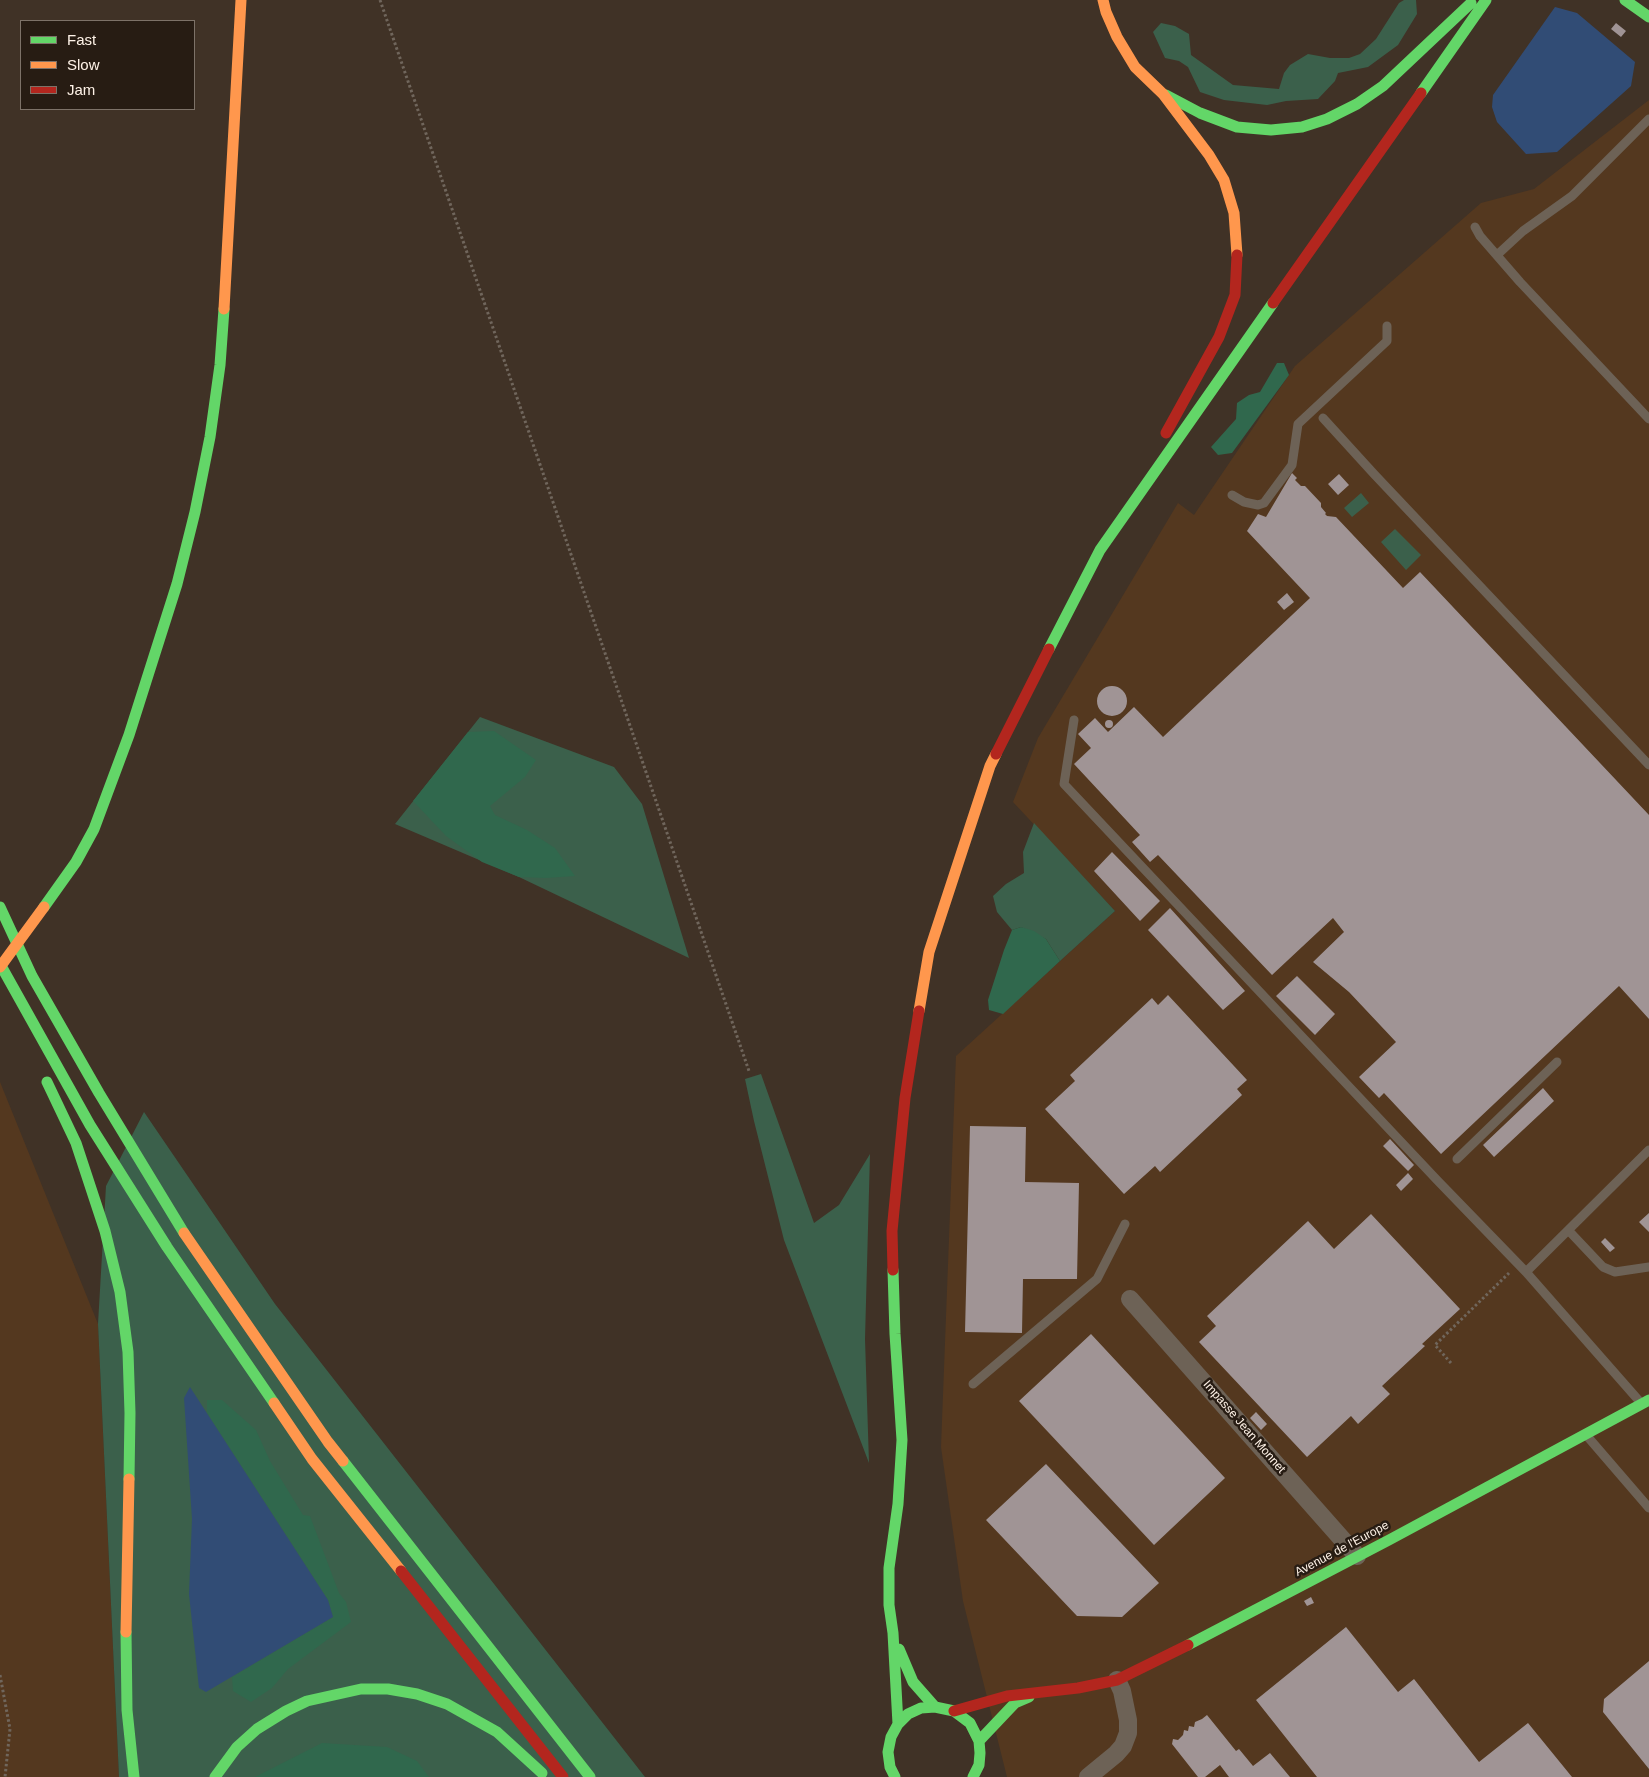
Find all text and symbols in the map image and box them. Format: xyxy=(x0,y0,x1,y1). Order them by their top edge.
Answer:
legend xyxy=(20,20,195,110)
text: Fast xyxy=(67,31,96,48)
text: Slow xyxy=(67,56,100,73)
text: Jam xyxy=(67,81,95,98)
street label: Impasse Jean Monnet xyxy=(1200,1378,1288,1476)
street label: Avenue de l'Europe xyxy=(1293,1518,1391,1580)

